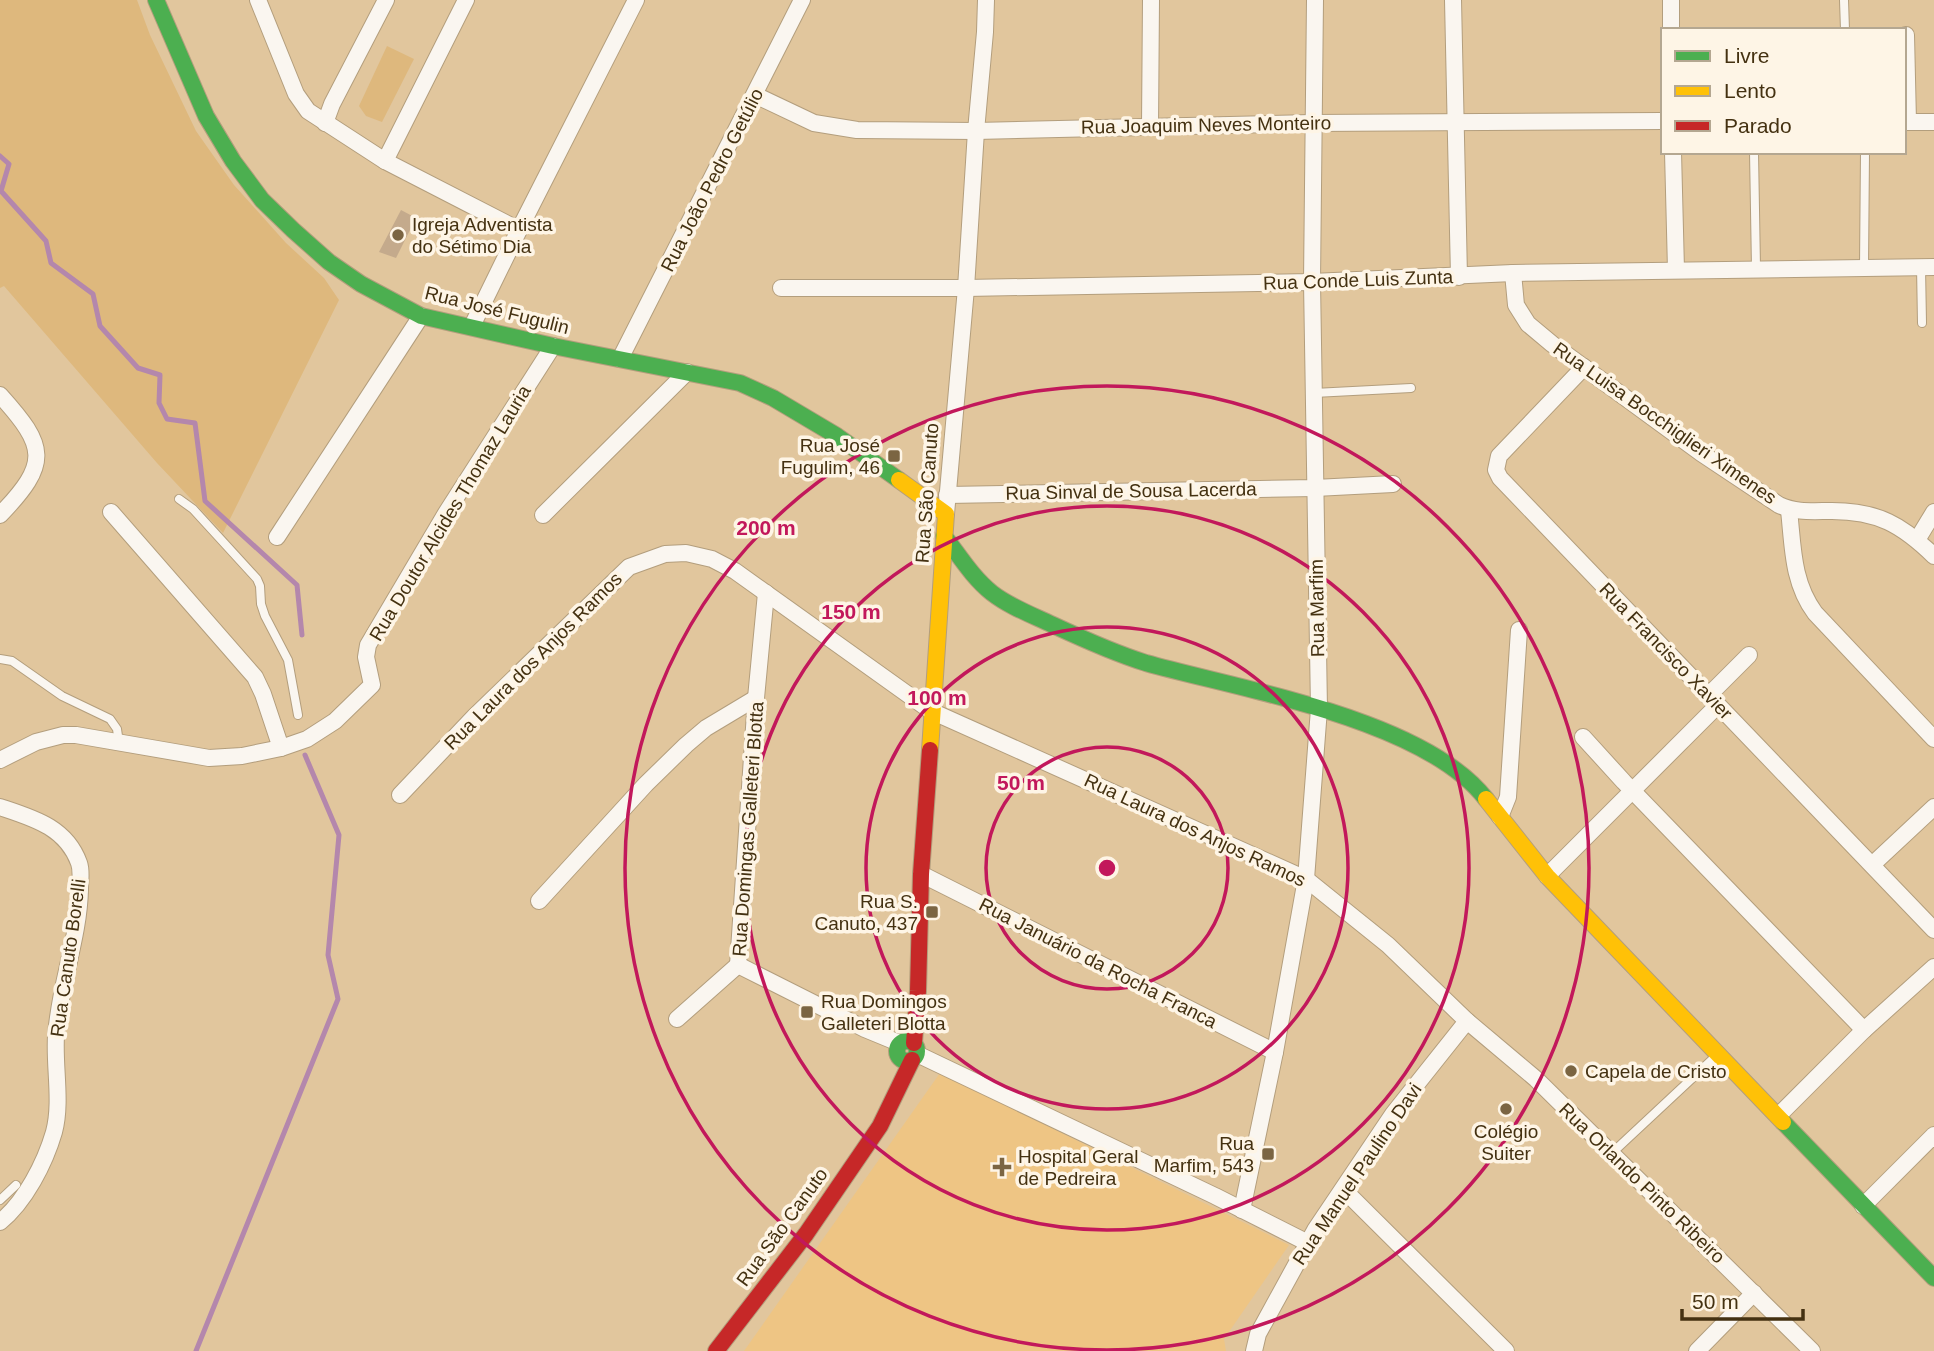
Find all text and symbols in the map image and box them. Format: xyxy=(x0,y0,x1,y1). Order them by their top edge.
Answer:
legend xyxy=(1661,28,1906,154)
text: Livre xyxy=(1724,44,1770,67)
text: Lento xyxy=(1724,79,1777,102)
street label: Rua João Pedro Getúlio xyxy=(657,85,767,275)
street label: Rua Joaquim Neves Monteiro xyxy=(1081,112,1331,138)
text: Parado xyxy=(1724,114,1792,137)
place label: Igreja Adventista do Sétimo Dia xyxy=(412,214,553,257)
marker: Igreja Adventista do Sétimo Dia xyxy=(390,227,406,243)
street label: Rua Conde Luis Zunta xyxy=(1263,266,1454,294)
street label: Rua José Fugulin xyxy=(423,282,571,338)
street label: Rua Luisa Bocchiglieri Ximenes xyxy=(1550,338,1780,508)
street label: Rua Doutor Alcides Thomaz Lauria xyxy=(365,381,535,645)
street label: Rua São Canuto xyxy=(912,422,942,564)
place label: Rua José Fugulim, 46 xyxy=(781,435,880,478)
marker: Rua José Fugulim, 46 xyxy=(886,448,902,464)
street label: Rua Sinval de Sousa Lacerda xyxy=(1005,478,1257,504)
text: 200 m xyxy=(736,516,796,539)
street label: Rua Marfim xyxy=(1306,559,1328,657)
street label: Rua Laura dos Anjos Ramos xyxy=(440,568,626,754)
street label: Rua Francisco Xavier xyxy=(1595,578,1737,724)
text: 150 m xyxy=(821,600,881,623)
text: 100 m xyxy=(907,686,967,709)
street label: Rua Domingas Galleteri Blotta xyxy=(729,700,767,957)
street label: Rua Laura dos Anjos Ramos xyxy=(1081,769,1309,891)
text: 50 m xyxy=(997,771,1045,794)
centre of rings xyxy=(1095,856,1119,880)
street label: Rua Canuto Borelli xyxy=(47,878,89,1038)
place label: Rua S. Canuto, 437 xyxy=(814,891,918,934)
street label: Rua Januário da Rocha Franca xyxy=(976,894,1221,1032)
marker: Rua S. Canuto, 437 xyxy=(924,904,940,920)
place label: Rua Domingos Galleteri Blotta xyxy=(821,991,947,1034)
marker: Rua Domingos Galleteri Blotta xyxy=(799,1004,815,1020)
place label: Capela de Cristo xyxy=(1585,1061,1727,1082)
marker: Capela de Cristo xyxy=(1563,1063,1579,1079)
street label: Rua Manuel Paulino Davi xyxy=(1288,1079,1426,1269)
street label: Rua Orlando Pinto Ribeiro xyxy=(1555,1098,1729,1268)
marker: Colégio Suiter xyxy=(1498,1101,1514,1117)
place label: Colégio Suiter xyxy=(1474,1121,1538,1164)
place label: Rua Marfim, 543 xyxy=(1154,1133,1254,1176)
place label: Hospital Geral de Pedreira xyxy=(1018,1146,1138,1189)
marker: Rua Marfim, 543 xyxy=(1260,1146,1276,1162)
marker: Hospital Geral de Pedreira xyxy=(992,1157,1012,1177)
street label: Rua São Canuto xyxy=(732,1164,832,1290)
scale bar xyxy=(1682,1278,1803,1322)
text: 50 m xyxy=(1692,1290,1739,1313)

